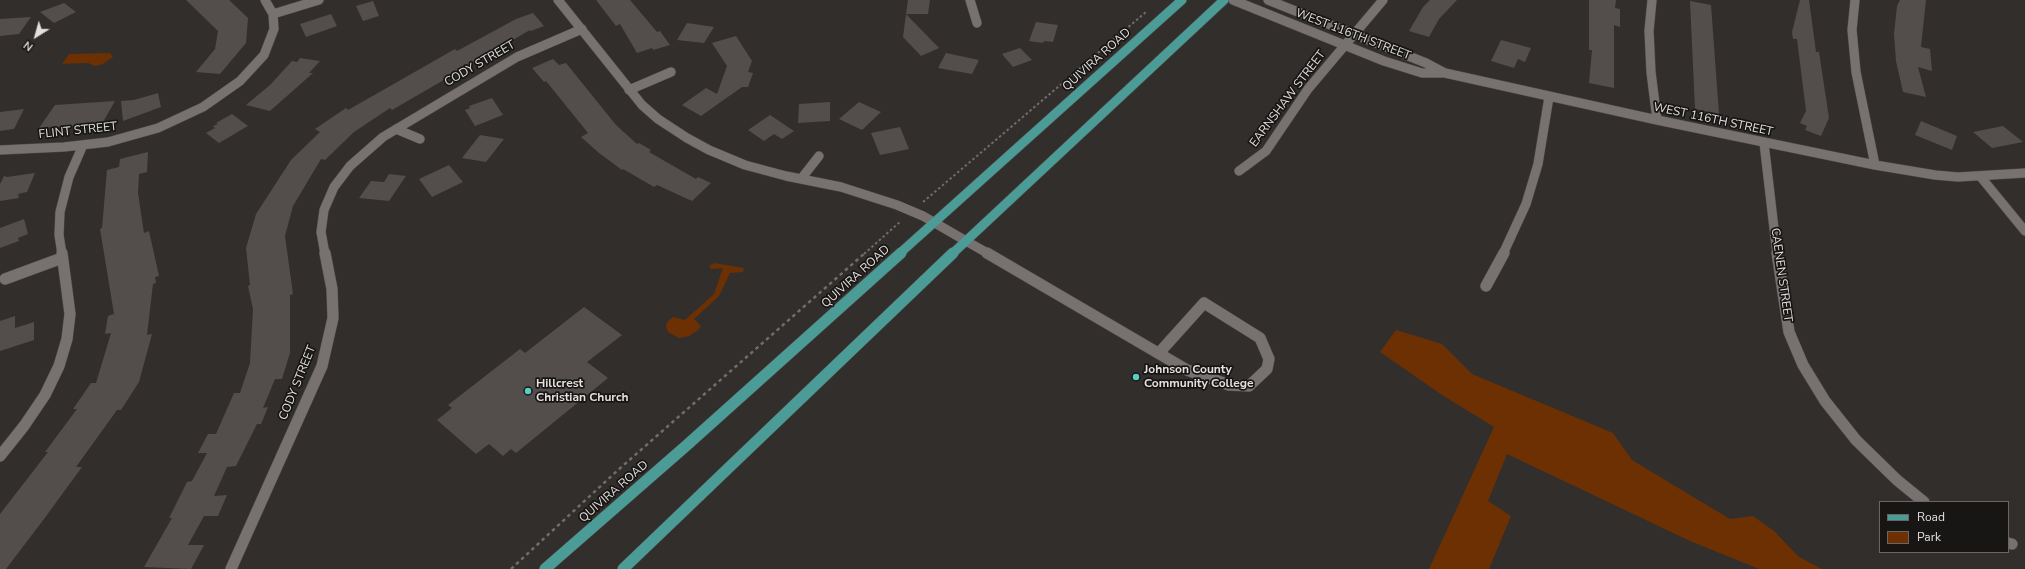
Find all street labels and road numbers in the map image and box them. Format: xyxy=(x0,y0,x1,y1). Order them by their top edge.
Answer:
street label: WEST 116TH STREET xyxy=(1293,6,1413,64)
street label: QUIVIRA ROAD xyxy=(1060,26,1134,94)
street label: CODY STREET xyxy=(442,38,518,90)
street label: EARNSHAW STREET xyxy=(1247,48,1329,150)
street label: WEST 116TH STREET xyxy=(1652,100,1774,140)
street label: FLINT STREET xyxy=(38,120,118,142)
street label: CAENEN STREET xyxy=(1767,227,1795,323)
street label: QUIVIRA ROAD xyxy=(819,243,893,311)
street label: CODY STREET xyxy=(276,344,320,422)
street label: QUIVIRA ROAD xyxy=(577,458,651,526)

